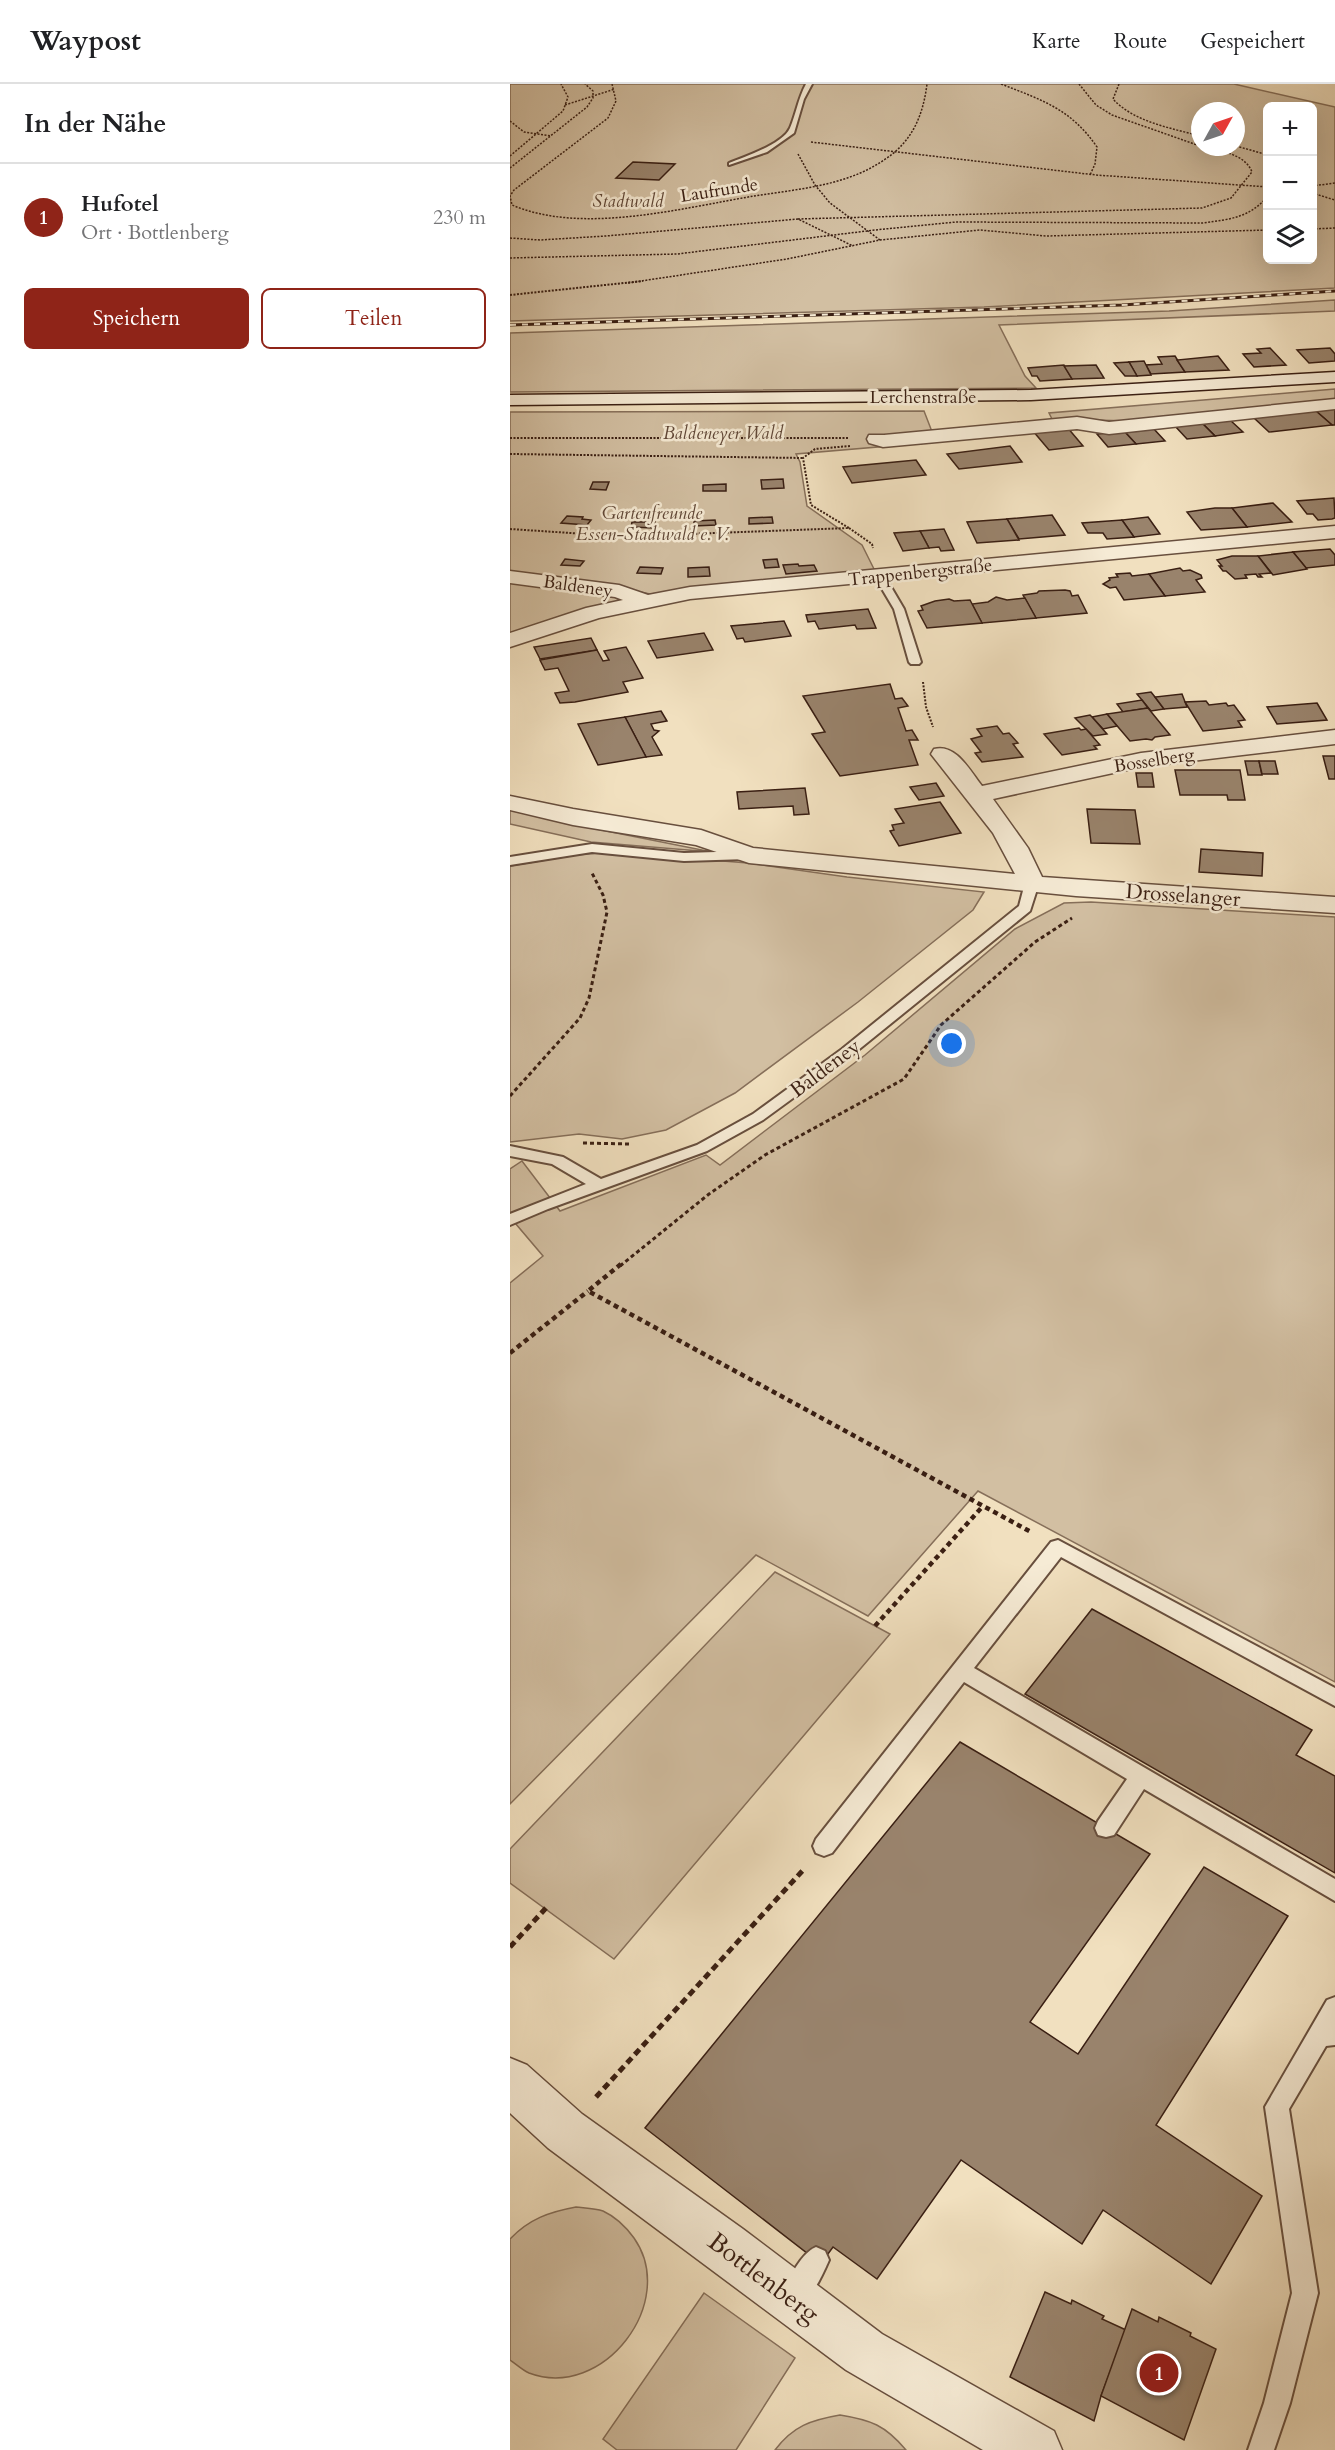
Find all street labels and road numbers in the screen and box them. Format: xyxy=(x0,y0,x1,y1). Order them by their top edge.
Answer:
street label: Laufrunde xyxy=(678,172,760,209)
street label: Lerchenstraße xyxy=(869,385,977,410)
street label: Trappenbergstraße xyxy=(847,553,993,592)
street label: Baldeney xyxy=(541,569,615,604)
street label: Bosselberg xyxy=(1112,742,1197,779)
street label: Drosselanger xyxy=(1125,877,1242,914)
street label: Baldeney xyxy=(784,1032,867,1105)
street label: Bottlenberg xyxy=(701,2224,827,2331)

